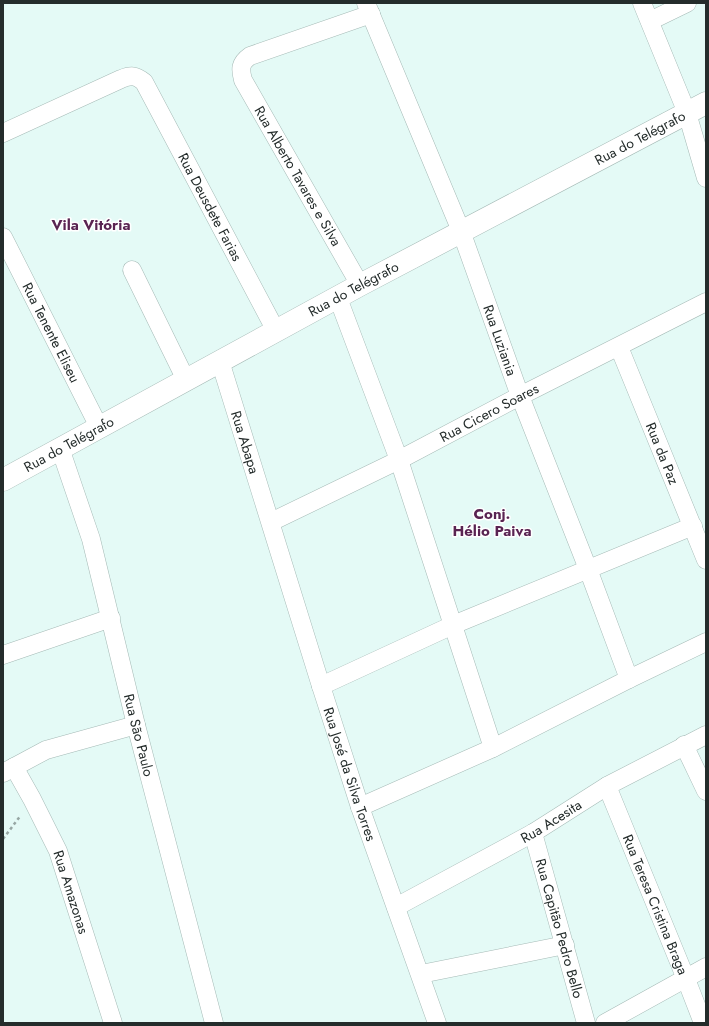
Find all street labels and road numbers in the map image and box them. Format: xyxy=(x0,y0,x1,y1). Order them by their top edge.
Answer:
street label: Rua Alberto Tavares e Silva xyxy=(250,102,346,250)
street label: Rua do Telégrafo xyxy=(591,106,689,170)
street label: Rua Deusdete Farias xyxy=(173,149,247,265)
street label: Rua do Telégrafo xyxy=(305,256,402,321)
street label: Rua Tenente Eliseu xyxy=(18,279,85,386)
street label: Rua Luziania xyxy=(478,302,522,378)
street label: Rua Cicero Soares xyxy=(436,378,542,447)
street label: Rua Abapa xyxy=(226,408,264,476)
street label: Rua do Telégrafo xyxy=(20,411,118,477)
street label: Rua da Paz xyxy=(641,419,684,488)
street label: Rua São Paulo xyxy=(119,692,159,779)
street label: Rua José da Silva Torres xyxy=(318,705,381,844)
street label: Rua Acesita xyxy=(517,795,585,848)
street label: Rua Teresa Cristina Braga xyxy=(618,831,693,978)
street label: Rua Amazonas xyxy=(48,848,94,937)
street label: Rua Capitão Pedro Bello xyxy=(531,856,589,1001)

